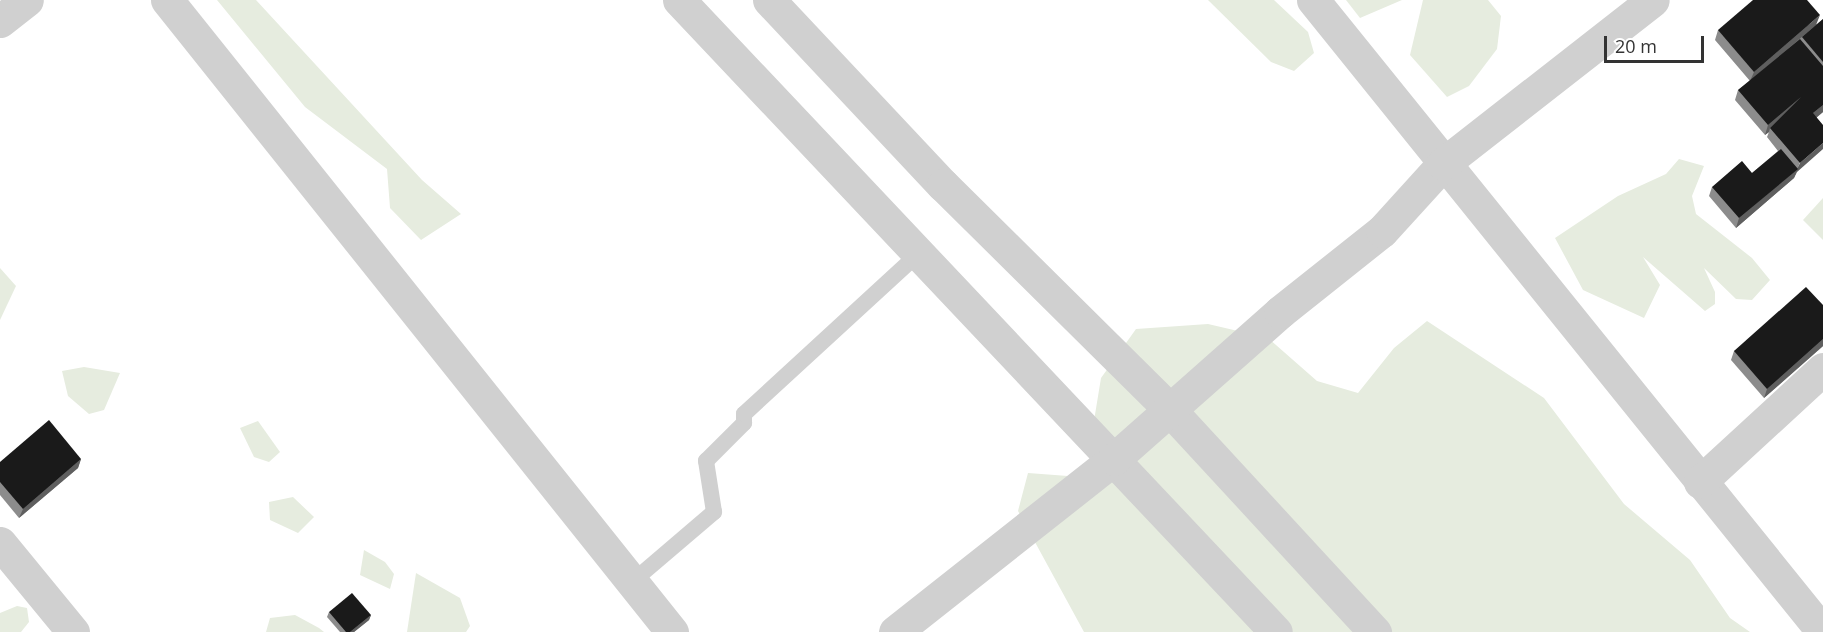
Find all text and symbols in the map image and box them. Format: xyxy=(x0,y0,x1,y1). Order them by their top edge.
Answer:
scale bar xyxy=(1607,24,1708,62)
text: 20 m xyxy=(1615,34,1657,58)

